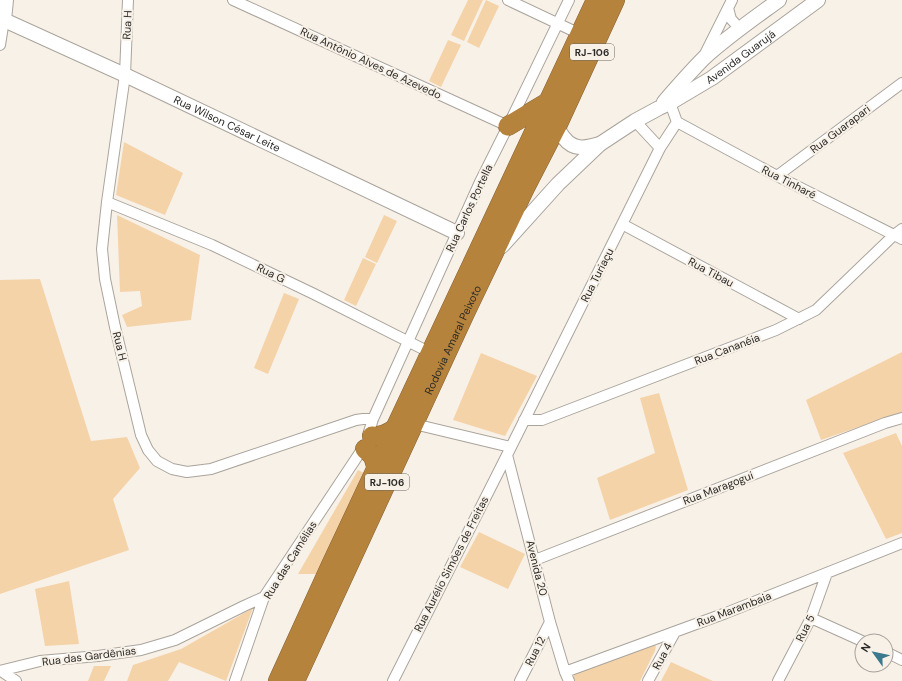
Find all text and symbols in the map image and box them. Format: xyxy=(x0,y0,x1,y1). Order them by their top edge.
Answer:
street label: Rua H xyxy=(119,10,135,40)
street label: Rua Antônio Alves de Azevedo xyxy=(298,24,444,102)
street label: Avenida Guarujá xyxy=(703,27,778,87)
road number: RJ-106 xyxy=(570,44,614,60)
street label: Rua Wilson César Leite xyxy=(171,92,283,155)
street label: Rua Guarapari xyxy=(807,102,873,156)
street label: Rua Carlos Portella xyxy=(443,162,495,254)
street label: Rua Tinharé xyxy=(759,162,819,202)
street label: Rua Turiaçu xyxy=(577,246,617,304)
street label: Rua Tibau xyxy=(686,254,736,290)
street label: Rua G xyxy=(254,260,288,286)
street label: Rodovia Amaral Peixoto xyxy=(421,283,484,397)
street label: Rua H xyxy=(110,330,130,362)
street label: Rua Cananéia xyxy=(692,330,762,368)
street label: Rua Maragogui xyxy=(681,468,755,508)
road number: RJ-106 xyxy=(365,474,409,490)
street label: Rua Aurélio Simões de Freitas xyxy=(411,494,491,634)
street label: Rua das Camélias xyxy=(260,518,320,602)
street label: Avenida 20 xyxy=(523,539,551,597)
street label: Rua Marambaia xyxy=(695,588,773,630)
street label: Rua 5 xyxy=(792,612,818,644)
north arrow xyxy=(854,633,894,673)
street label: Rua 12 xyxy=(522,634,548,668)
street label: Rua 4 xyxy=(649,640,675,672)
text: N xyxy=(858,640,874,655)
street label: Rua das Gardênias xyxy=(41,643,137,669)

